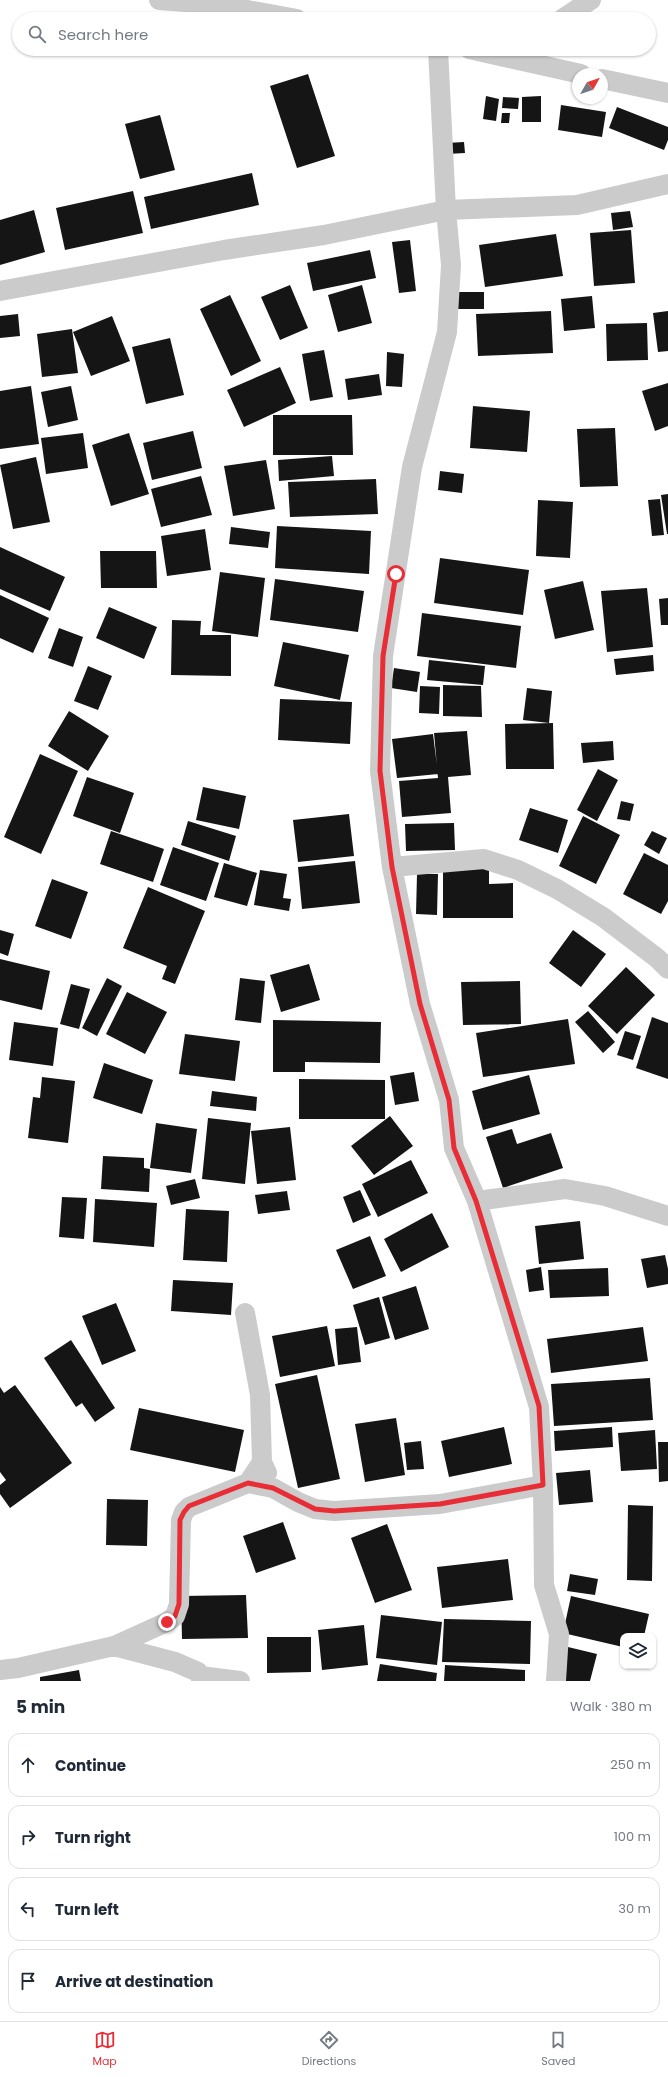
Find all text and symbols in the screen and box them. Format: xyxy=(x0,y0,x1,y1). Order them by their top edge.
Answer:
search box xyxy=(12,12,656,56)
icon: search xyxy=(26,23,48,45)
text: Search here xyxy=(58,24,148,45)
north arrow xyxy=(572,68,608,104)
route start xyxy=(387,565,405,583)
route end xyxy=(158,1613,176,1631)
map controls xyxy=(620,1633,656,1669)
button: layers xyxy=(620,1633,656,1669)
text: 5 min xyxy=(16,1695,65,1719)
text: Walk · 380 m xyxy=(570,1697,652,1716)
icon: ahead xyxy=(17,1754,39,1776)
text: Continue xyxy=(55,1755,126,1776)
text: 250 m xyxy=(610,1755,651,1774)
icon: right xyxy=(17,1826,39,1848)
text: Turn right xyxy=(55,1827,131,1848)
text: 100 m xyxy=(614,1827,651,1846)
icon: left xyxy=(17,1898,39,1920)
text: Turn left xyxy=(55,1899,119,1920)
text: 30 m xyxy=(618,1899,651,1918)
icon: arrive xyxy=(17,1970,39,1992)
text: Arrive at destination xyxy=(55,1971,213,1992)
tab: Map xyxy=(92,2029,117,2070)
tab: Directions xyxy=(302,2029,356,2070)
tab: Saved xyxy=(541,2029,576,2070)

